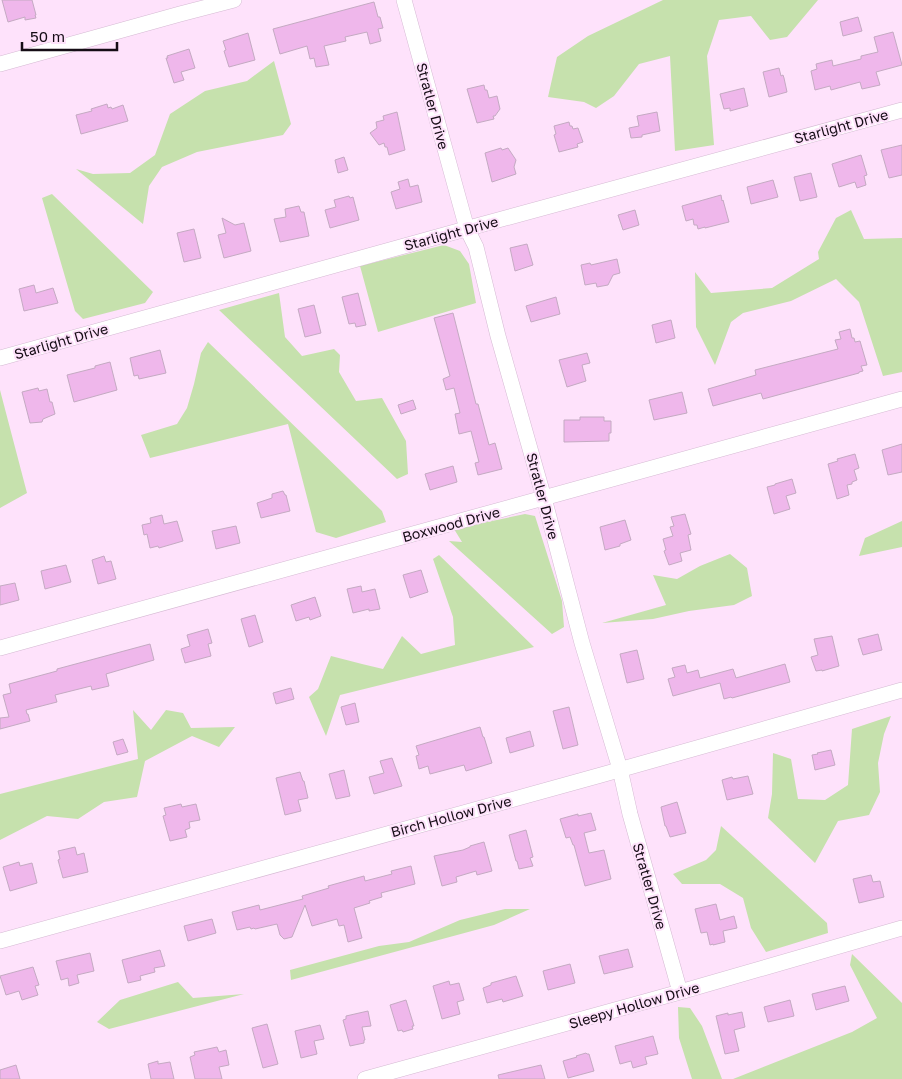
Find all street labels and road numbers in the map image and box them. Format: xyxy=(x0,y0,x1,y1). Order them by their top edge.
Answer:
street label: Stratler Drive xyxy=(413,61,453,151)
street label: Starlight Drive xyxy=(792,105,890,147)
street label: Starlight Drive xyxy=(402,212,500,254)
street label: Starlight Drive xyxy=(12,319,110,363)
street label: Stratler Drive xyxy=(523,451,563,541)
street label: Boxwood Drive xyxy=(400,503,502,545)
street label: Birch Hollow Drive xyxy=(389,792,513,840)
street label: Stratler Drive xyxy=(630,841,670,931)
street label: Sleepy Hollow Drive xyxy=(567,978,701,1032)

